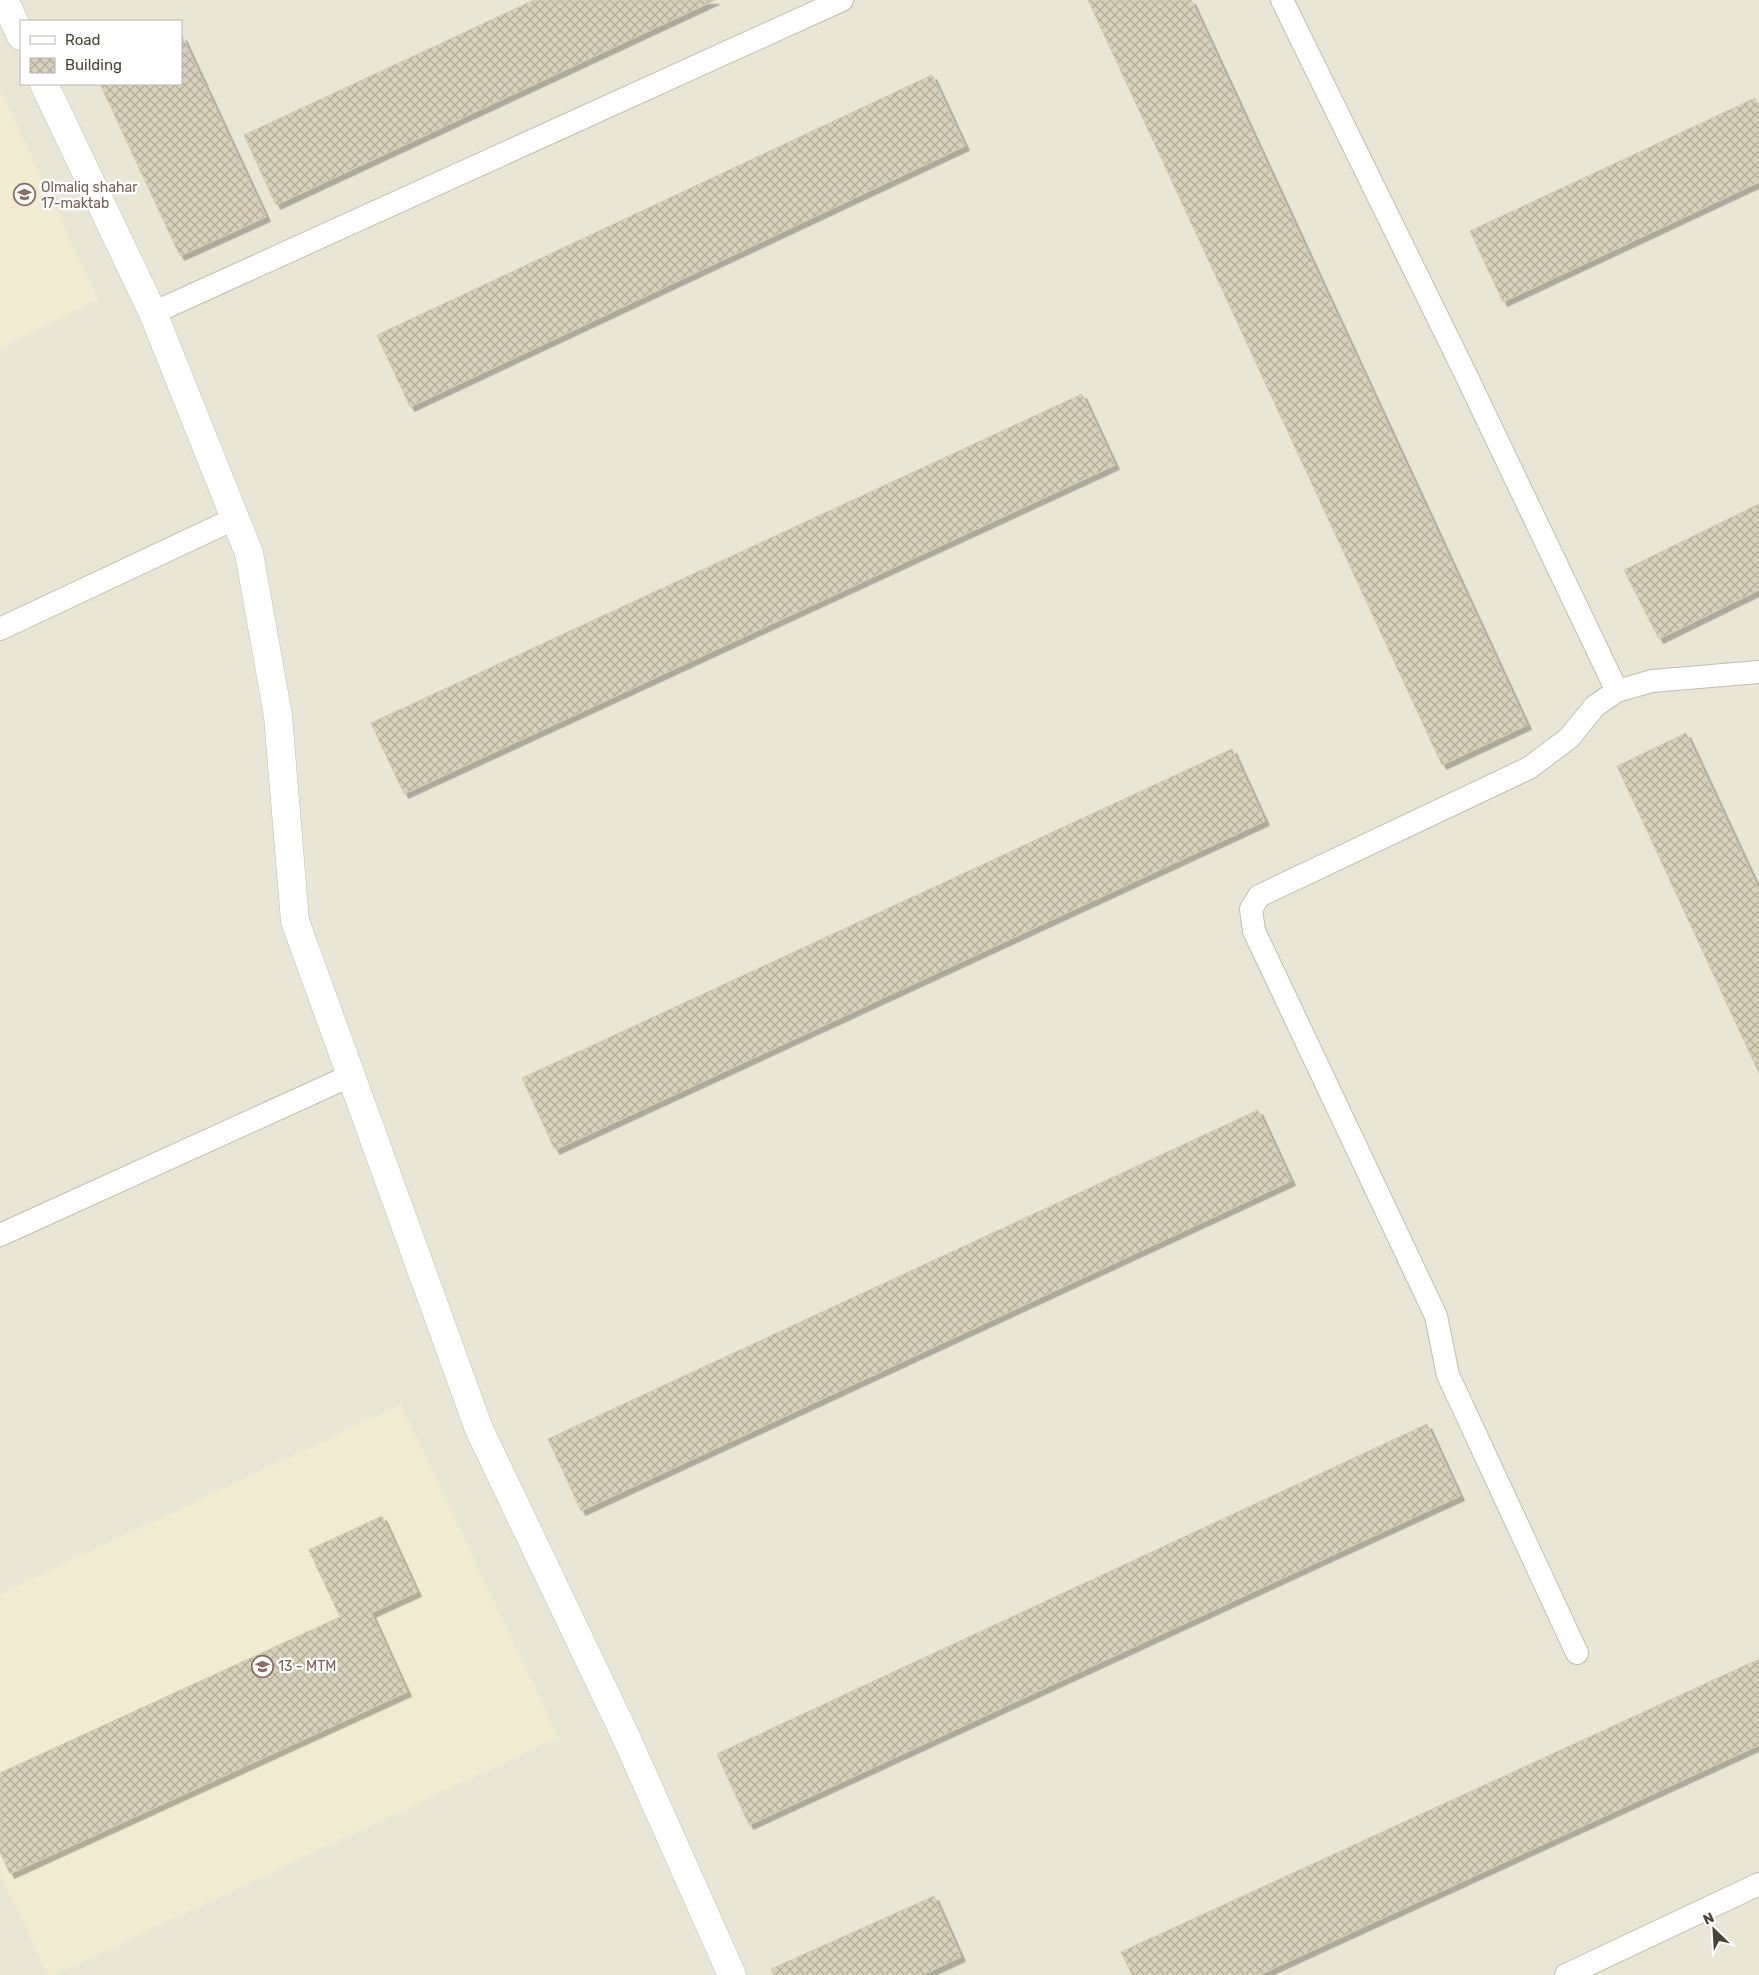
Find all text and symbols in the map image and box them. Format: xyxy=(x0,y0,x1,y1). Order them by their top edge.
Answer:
legend xyxy=(20,20,182,85)
text: Road xyxy=(65,31,101,49)
text: Building xyxy=(65,56,122,74)
place label: Olmaliq shahar 17-maktab xyxy=(41,179,138,212)
school or university icon: Olmaliq shahar 17-maktab xyxy=(13,183,37,207)
school or university icon: 13 - MTM xyxy=(250,1654,274,1678)
place label: 13 - MTM xyxy=(278,1658,336,1675)
north arrow xyxy=(1689,1905,1739,1955)
text: N xyxy=(1701,1909,1717,1929)

